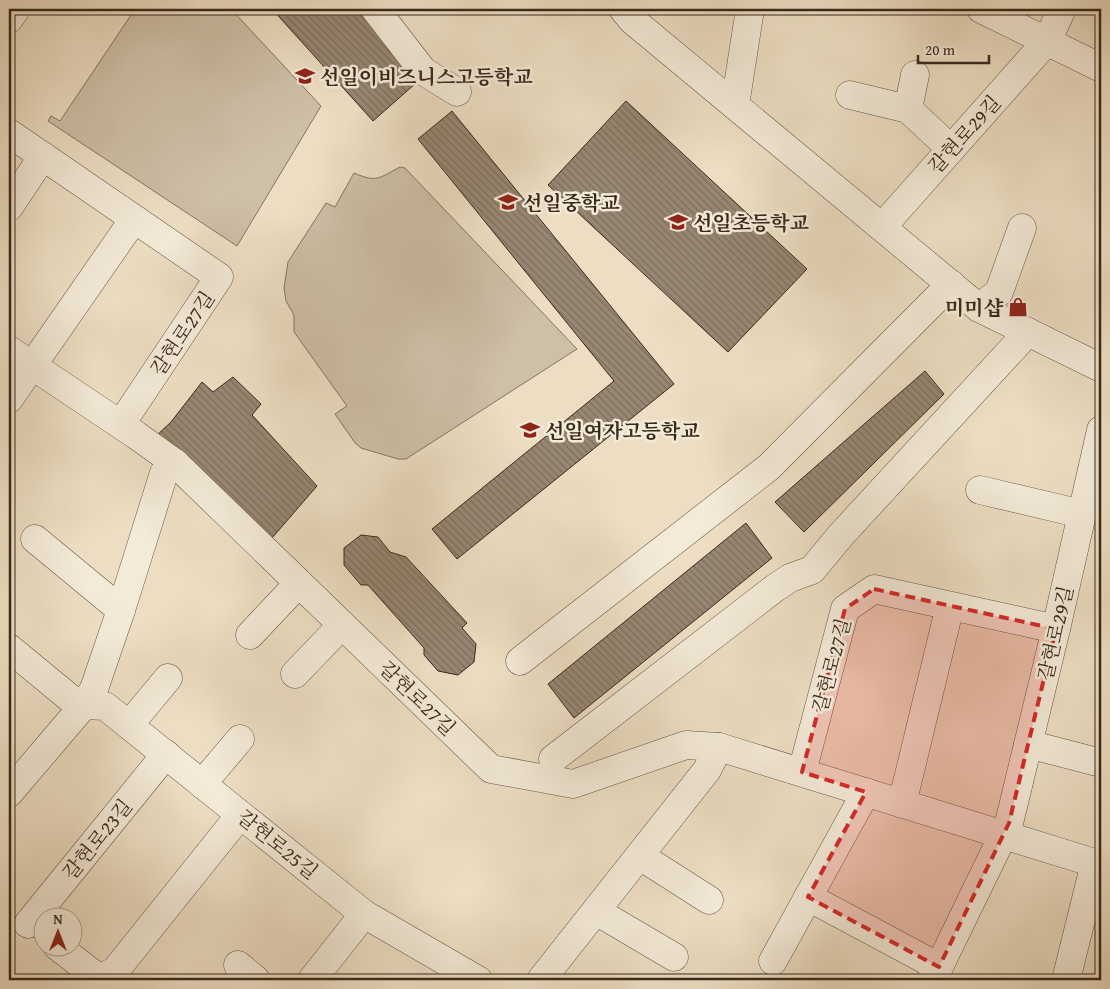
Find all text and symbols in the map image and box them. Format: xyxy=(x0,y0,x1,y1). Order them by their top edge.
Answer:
scale bar xyxy=(918,32,989,64)
text: 20 m xyxy=(925,39,956,60)
place label: 선일이비즈니스고등학교 xyxy=(320,62,533,91)
school or university icon: 선일이비즈니스고등학교 xyxy=(294,65,316,87)
street label: 갈현로29길 xyxy=(921,88,1007,180)
place label: 선일중학교 xyxy=(523,188,620,217)
school or university icon: 선일중학교 xyxy=(497,191,519,213)
place label: 선일초등학교 xyxy=(693,208,810,237)
school or university icon: 선일초등학교 xyxy=(667,211,689,233)
street label: 갈현로27길 xyxy=(143,285,221,381)
place label: 미미샵 xyxy=(945,293,1004,322)
shop icon: 미미샵 xyxy=(1007,296,1029,318)
place label: 선일여자고등학교 xyxy=(545,416,700,445)
school or university icon: 선일여자고등학교 xyxy=(519,419,541,441)
street label: 갈현로29길 xyxy=(1030,583,1080,683)
street label: 갈현로27길 xyxy=(804,615,858,715)
street label: 갈현로27길 xyxy=(373,654,463,742)
street label: 갈현로23길 xyxy=(55,792,139,886)
street label: 갈현로25길 xyxy=(231,802,325,886)
north arrow xyxy=(32,906,82,956)
text: N xyxy=(53,909,63,929)

